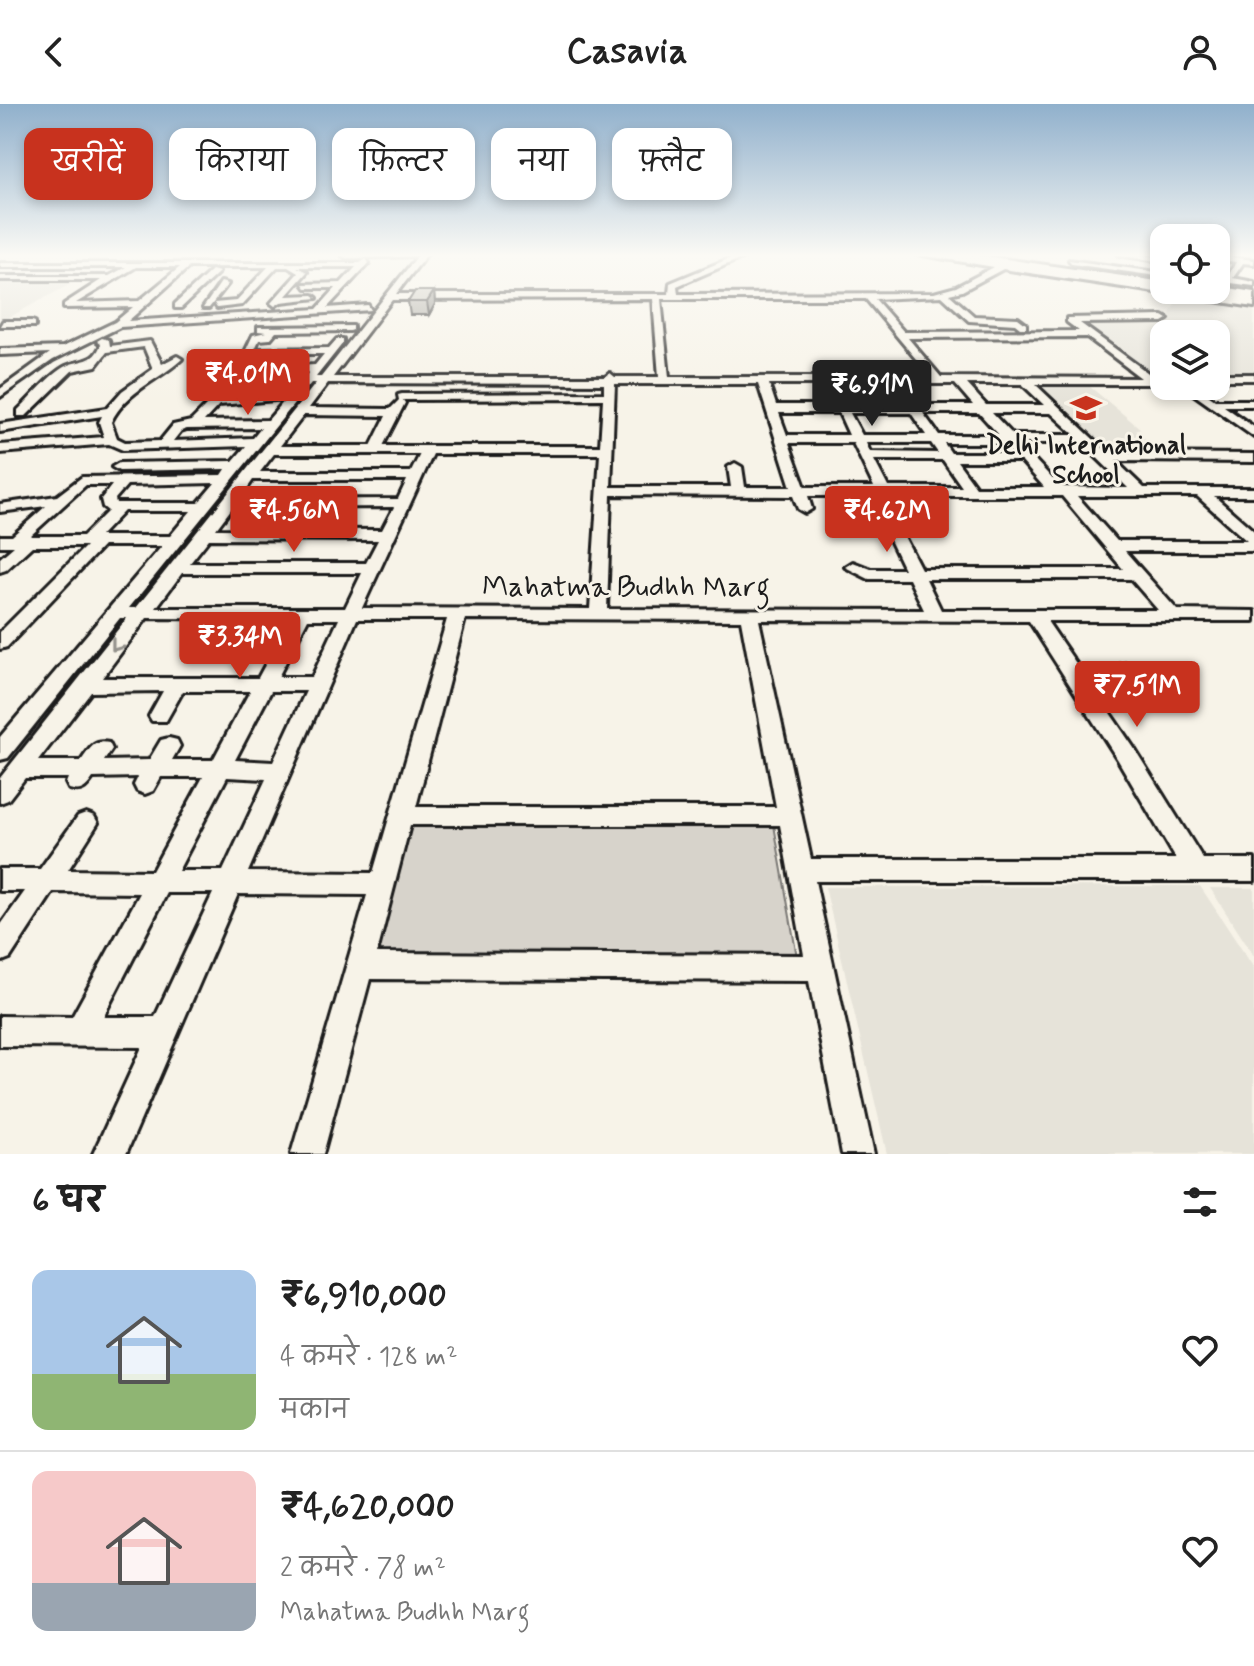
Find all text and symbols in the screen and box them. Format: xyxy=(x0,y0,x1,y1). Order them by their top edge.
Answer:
text: Casavia xyxy=(566,29,688,76)
icon: back xyxy=(32,30,76,74)
icon: person xyxy=(1178,30,1222,74)
chip: खरीदें xyxy=(24,128,153,200)
chip: किराया xyxy=(169,128,316,200)
chip: फ़िल्टर xyxy=(332,128,475,200)
chip: नया xyxy=(491,128,596,200)
chip: फ़्लैट xyxy=(612,128,732,200)
map controls xyxy=(1150,224,1230,400)
button: locate xyxy=(1150,224,1230,304)
button: layers xyxy=(1150,320,1230,400)
pin: ₹4.01M xyxy=(183,349,313,417)
text: ₹4.01M xyxy=(205,358,291,392)
pin: ₹6.91M xyxy=(807,360,937,428)
text: ₹6.91M xyxy=(830,369,914,403)
school or university icon: Delhi International School xyxy=(1069,391,1103,425)
place label: Delhi International School xyxy=(986,429,1186,493)
pin: ₹4.56M xyxy=(229,486,359,554)
pin: ₹4.62M xyxy=(822,486,952,554)
text: ₹4.56M xyxy=(248,495,340,529)
text: ₹4.62M xyxy=(843,495,931,529)
street label: Mahatma Budhh Marg xyxy=(482,568,770,610)
pin: ₹3.34M xyxy=(175,612,305,680)
text: ₹3.34M xyxy=(197,621,283,655)
one-way arrow xyxy=(111,637,126,651)
pin: ₹7.51M xyxy=(1072,661,1202,729)
text: ₹7.51M xyxy=(1093,670,1181,704)
text: 6 घर xyxy=(32,1179,104,1224)
icon: filters xyxy=(1178,1180,1222,1224)
text: ₹6,910,000 xyxy=(280,1274,447,1319)
icon: home xyxy=(96,1302,192,1398)
icon: heart xyxy=(1178,1328,1222,1372)
text: 4 कमरे · 128 m² xyxy=(280,1341,457,1375)
text: मकान xyxy=(280,1394,349,1428)
text: ₹4,620,000 xyxy=(280,1485,455,1530)
icon: home xyxy=(96,1503,192,1599)
icon: heart xyxy=(1178,1529,1222,1573)
text: 2 कमरे · 78 m² xyxy=(280,1552,446,1586)
text: Mahatma Budhh Marg xyxy=(280,1596,530,1630)

